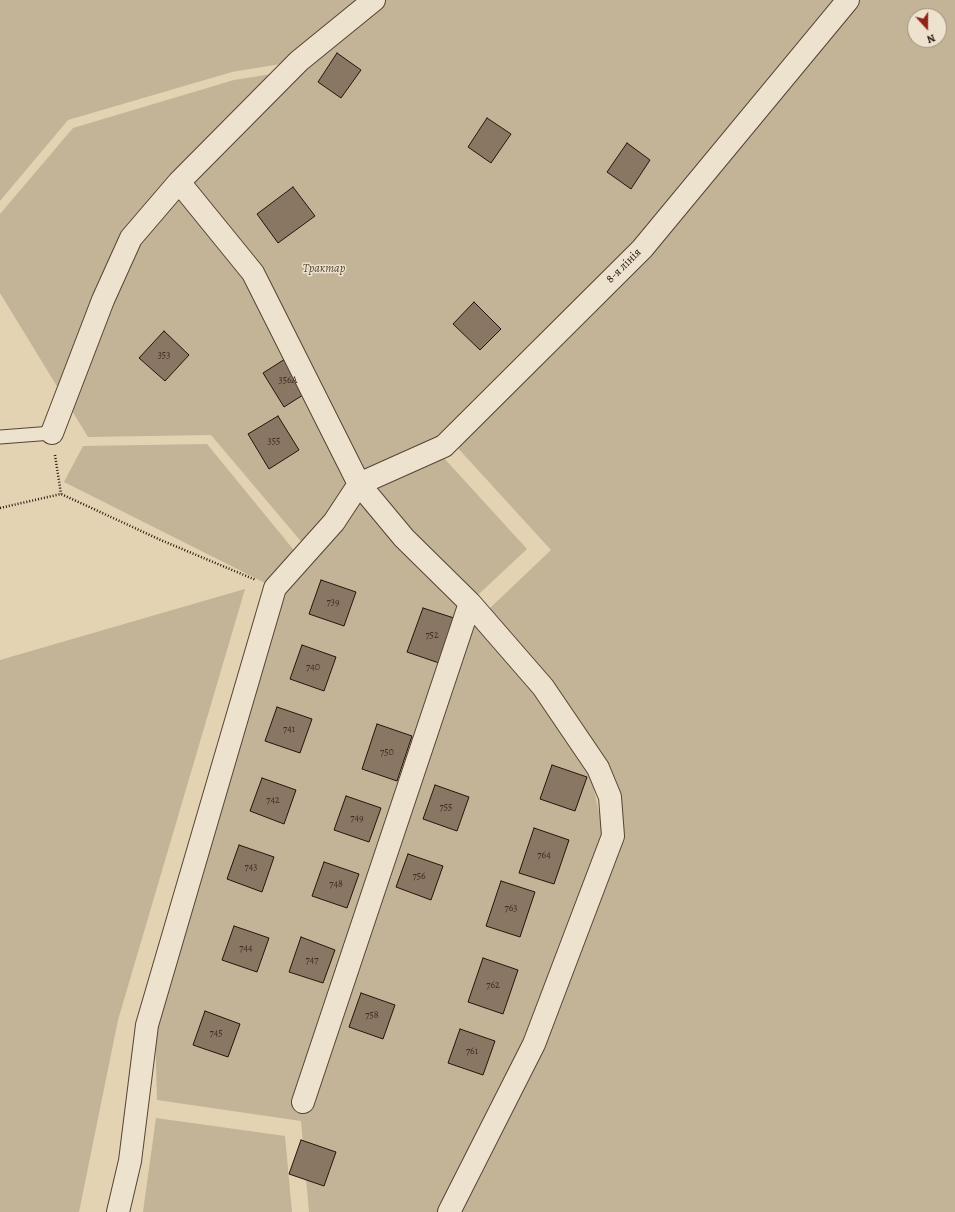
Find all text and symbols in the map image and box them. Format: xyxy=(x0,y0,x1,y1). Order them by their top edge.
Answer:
north arrow xyxy=(907,8,947,48)
text: N xyxy=(925,30,938,47)
street label: 8-я лінія xyxy=(603,245,645,287)
park label: Трактар xyxy=(303,262,345,276)
house number: 353 xyxy=(158,350,170,362)
house number: 356А xyxy=(279,375,297,387)
house number: 355 xyxy=(268,436,280,448)
house number: 739 xyxy=(327,597,339,609)
house number: 752 xyxy=(425,630,439,642)
house number: 740 xyxy=(306,662,320,674)
house number: 741 xyxy=(283,724,295,736)
house number: 750 xyxy=(380,747,394,759)
house number: 742 xyxy=(266,795,280,807)
house number: 755 xyxy=(440,802,452,814)
house number: 749 xyxy=(350,813,364,825)
house number: 764 xyxy=(537,850,551,862)
house number: 743 xyxy=(245,862,257,874)
house number: 756 xyxy=(412,871,426,883)
house number: 748 xyxy=(329,879,343,891)
house number: 763 xyxy=(505,903,517,915)
house number: 744 xyxy=(239,943,253,955)
house number: 747 xyxy=(306,955,318,967)
house number: 762 xyxy=(486,980,500,992)
house number: 758 xyxy=(365,1010,379,1022)
house number: 745 xyxy=(209,1028,223,1040)
house number: 761 xyxy=(466,1046,478,1058)

